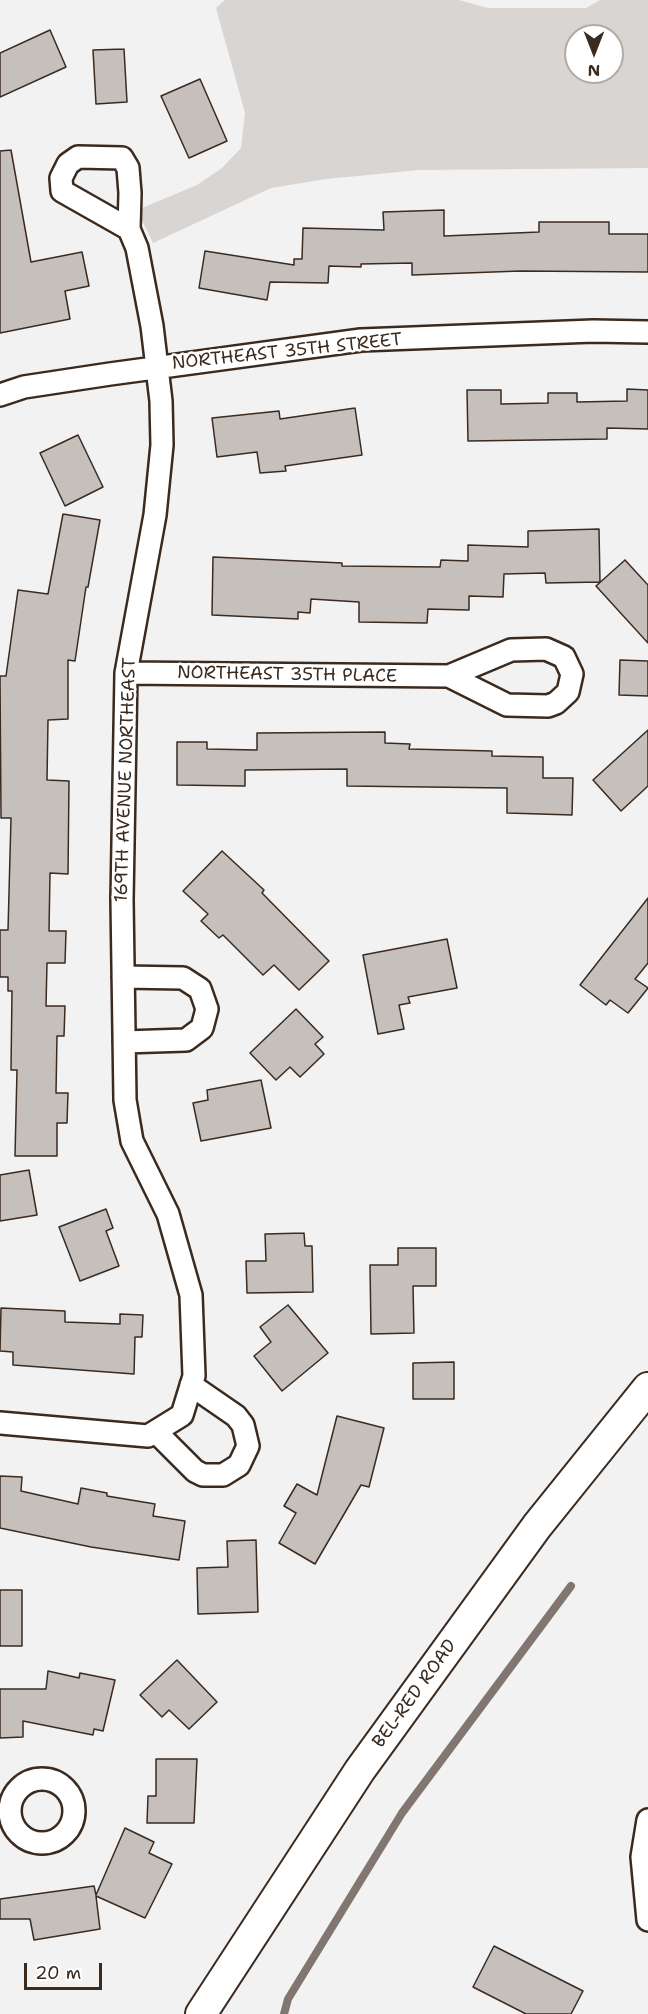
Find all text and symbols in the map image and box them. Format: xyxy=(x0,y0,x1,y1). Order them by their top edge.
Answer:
north arrow xyxy=(564,24,624,84)
text: N xyxy=(588,60,600,81)
street label: NORTHEAST 35TH STREET xyxy=(171,329,403,375)
street label: 169TH AVENUE NORTHEAST xyxy=(111,657,141,903)
street label: NORTHEAST 35TH PLACE xyxy=(177,662,397,688)
street label: BEL-RED ROAD xyxy=(368,1636,462,1752)
scale bar xyxy=(27,1951,105,1989)
text: 20 m xyxy=(35,1961,81,1985)

